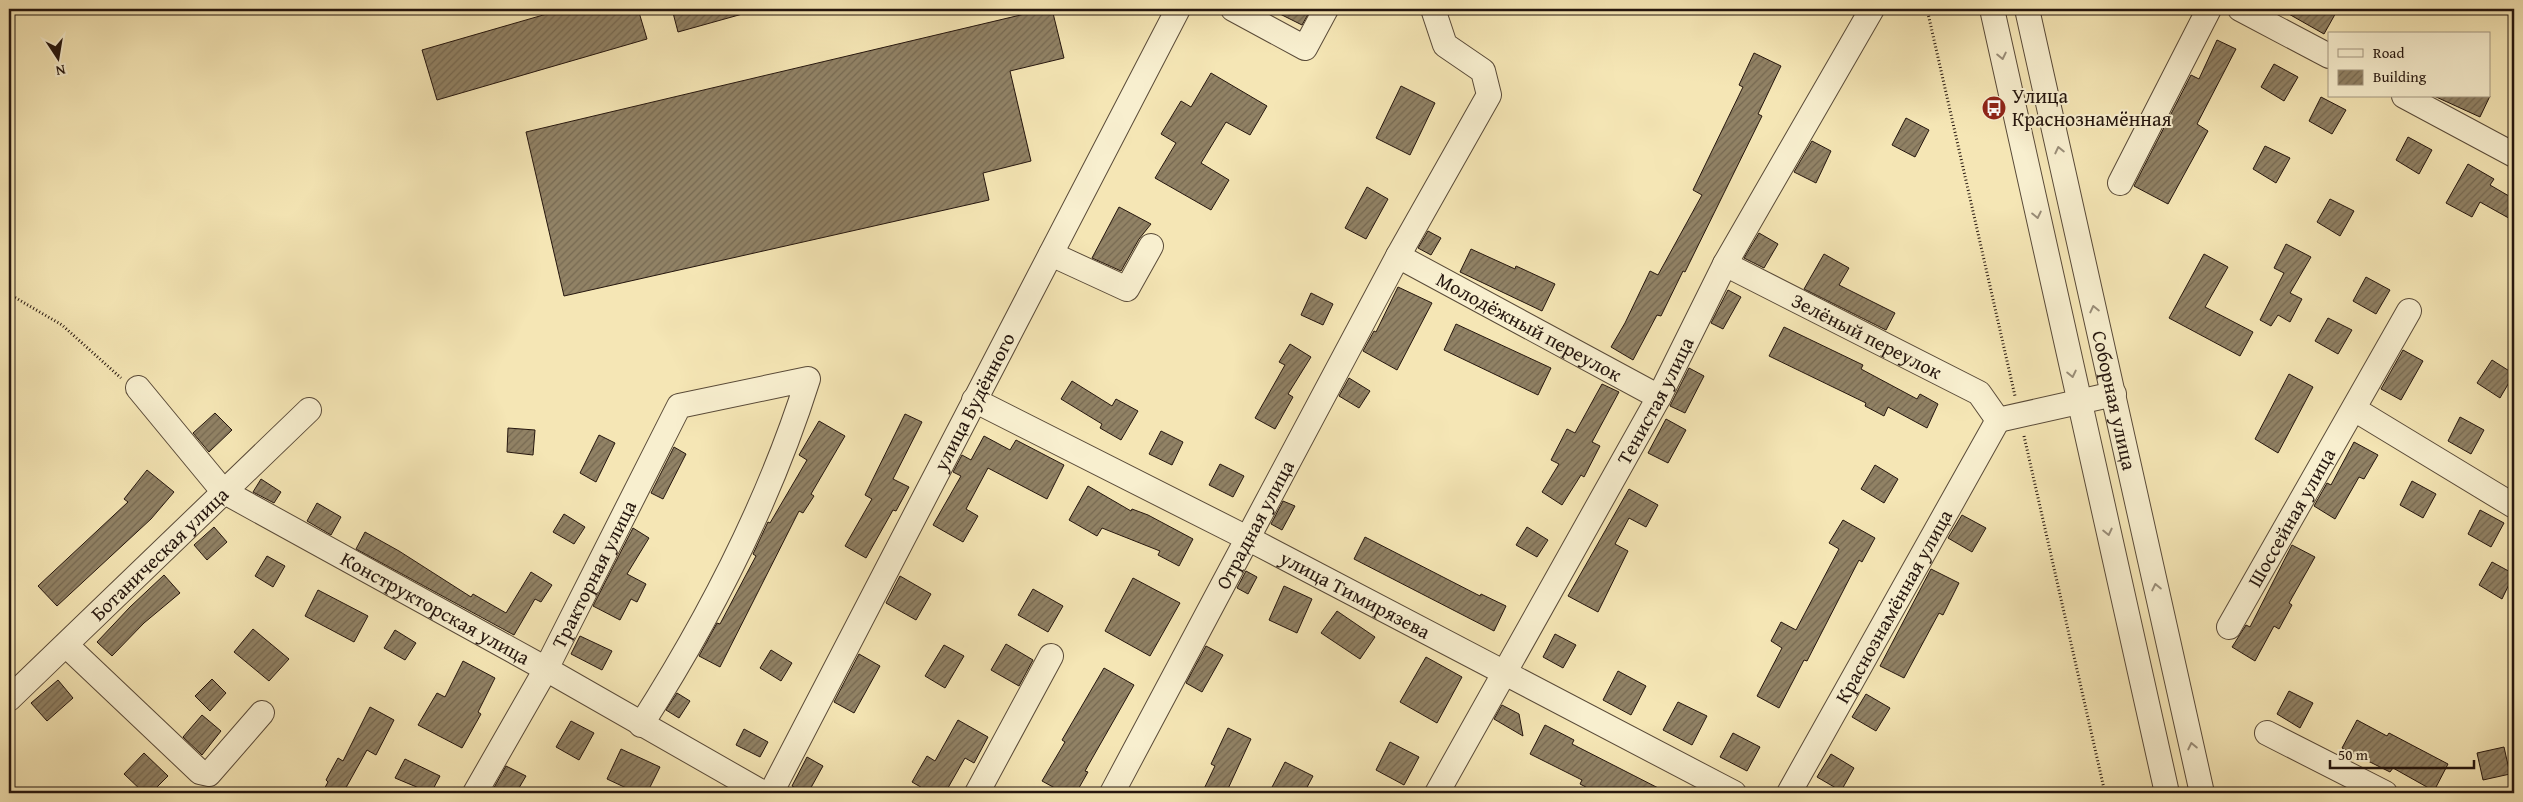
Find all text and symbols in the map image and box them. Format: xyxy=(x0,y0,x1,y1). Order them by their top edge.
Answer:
north arrow xyxy=(32,32,82,82)
legend xyxy=(2328,32,2490,98)
text: Road xyxy=(2373,42,2404,63)
one-way arrow xyxy=(1997,52,2007,61)
text: N xyxy=(53,60,67,82)
text: Building xyxy=(2373,66,2427,87)
place label: Улица Краснознамённая xyxy=(2012,81,2172,133)
bus stop icon: Улица Краснознамённая xyxy=(1981,95,2007,121)
one-way arrow xyxy=(2054,146,2065,155)
one-way arrow xyxy=(2031,211,2042,220)
street label: Молодёжный переулок xyxy=(1431,264,1628,389)
street label: Зелёный переулок xyxy=(1787,285,1948,386)
one-way arrow xyxy=(2090,304,2100,313)
street label: улица Будённого xyxy=(925,327,1022,477)
street label: Соборная улица xyxy=(2085,328,2145,473)
street label: Тенистая улица xyxy=(1609,331,1701,470)
one-way arrow xyxy=(2066,369,2077,378)
street label: Шоссейная улица xyxy=(2240,442,2342,592)
street label: Отрадная улица xyxy=(1208,454,1301,594)
street label: Ботаническая улица xyxy=(84,480,235,627)
street label: Тракторная улица xyxy=(544,495,643,653)
street label: Краснознамённая улица xyxy=(1827,503,1959,708)
one-way arrow xyxy=(2102,528,2113,537)
street label: улица Тимирязева xyxy=(1274,542,1436,646)
street label: Конструкторская улица xyxy=(336,544,536,672)
one-way arrow xyxy=(2152,583,2162,591)
scale bar xyxy=(2330,737,2474,769)
one-way arrow xyxy=(2187,741,2198,750)
text: 50 m xyxy=(2338,744,2369,765)

